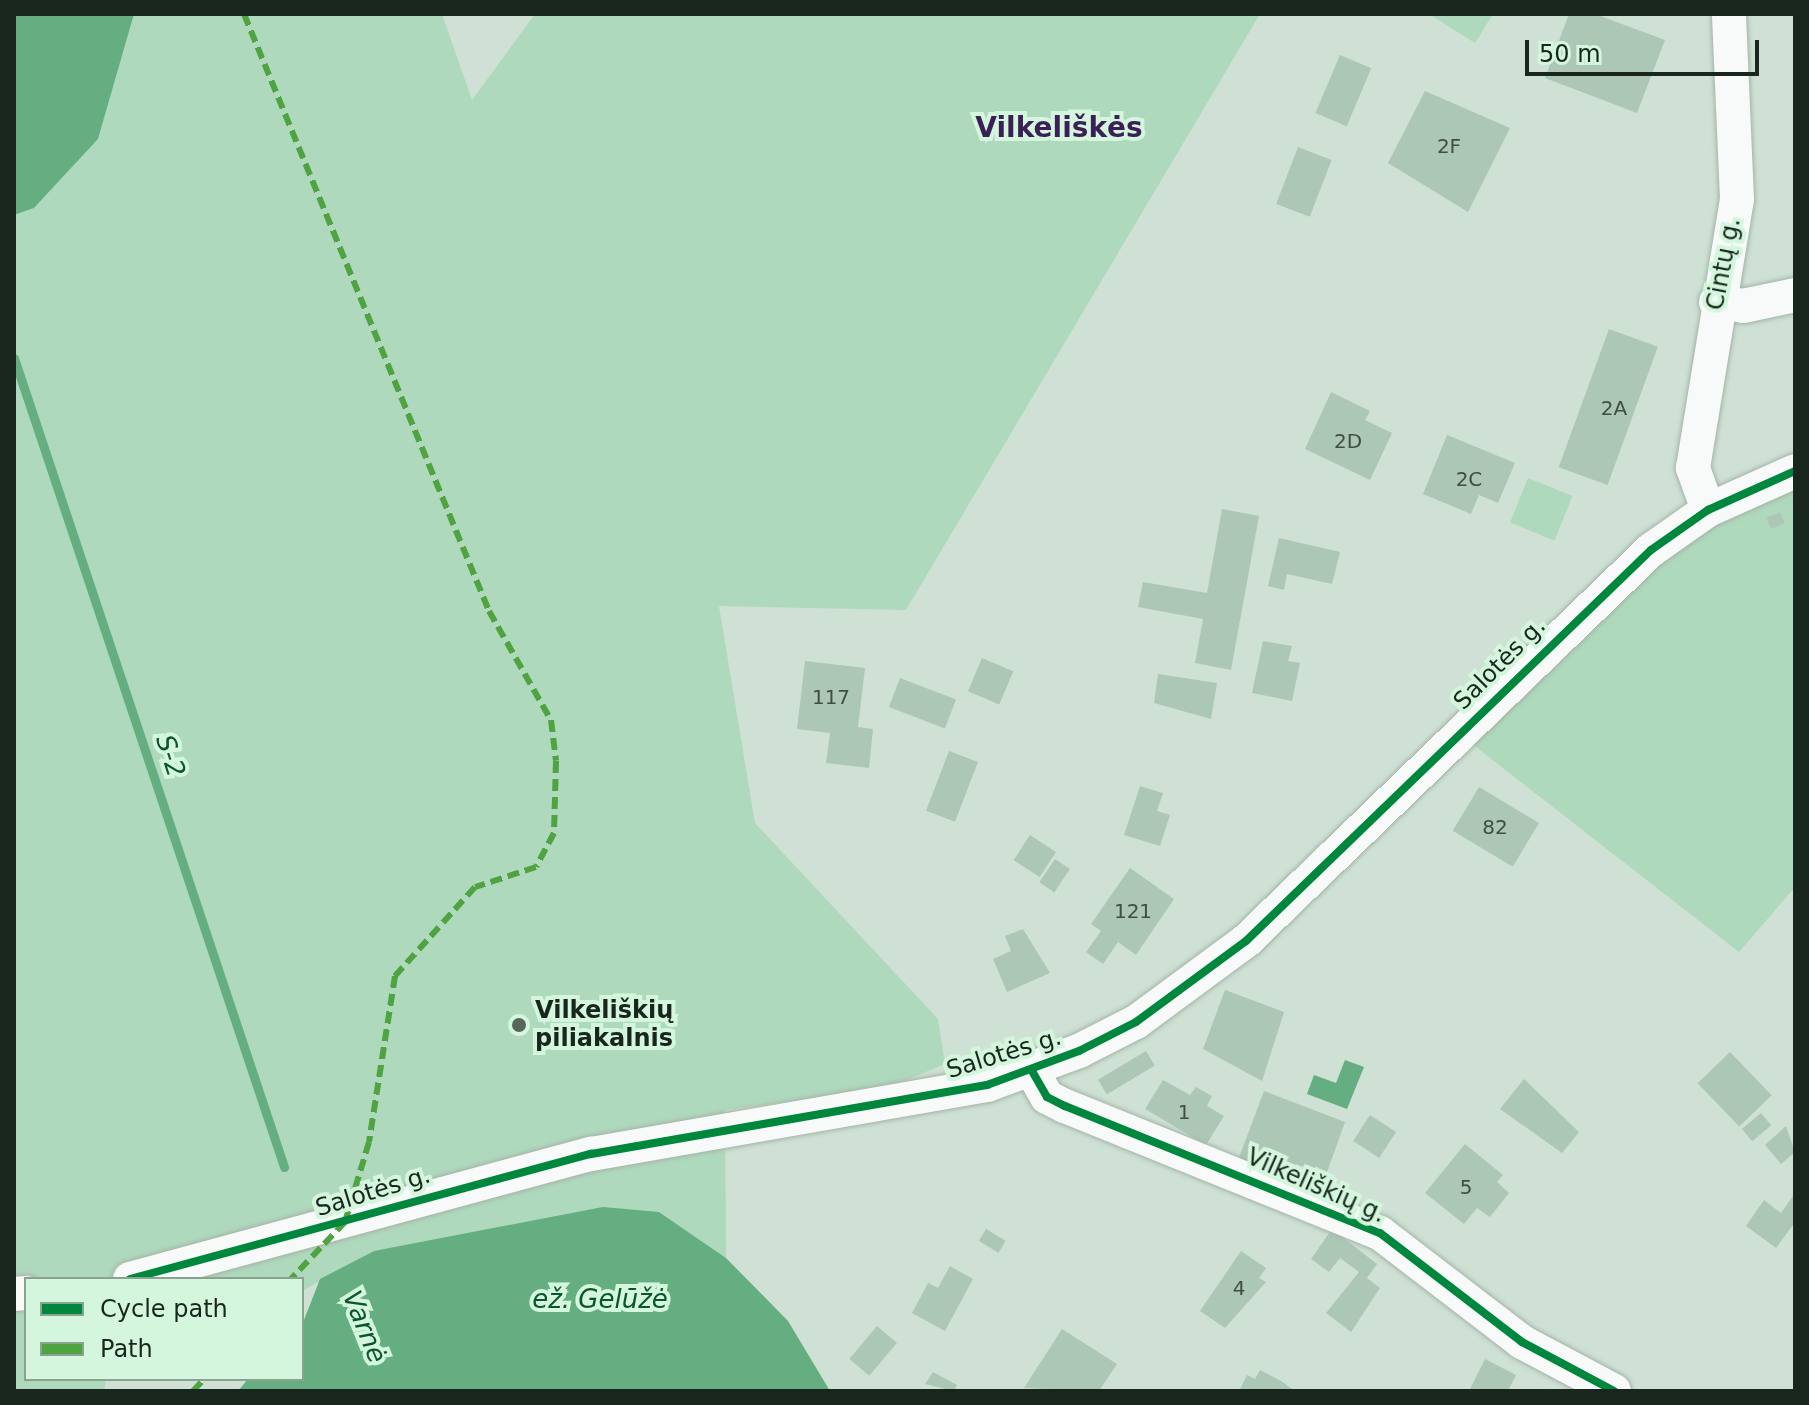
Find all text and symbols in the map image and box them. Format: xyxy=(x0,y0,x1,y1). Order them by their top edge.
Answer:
scale bar xyxy=(1529,24,1763,74)
text: 50 m xyxy=(1539,40,1601,68)
district label: Vilkeliškės xyxy=(975,111,1143,145)
house number: 2F xyxy=(1437,134,1461,158)
street label: Cintų g. xyxy=(1701,215,1747,313)
house number: 2A xyxy=(1601,396,1627,420)
house number: 2D xyxy=(1334,429,1362,453)
house number: 2C xyxy=(1456,467,1482,491)
street label: Salotės g. xyxy=(1448,612,1552,716)
house number: 117 xyxy=(812,685,850,709)
water label: S-2 xyxy=(149,731,191,781)
house number: 82 xyxy=(1482,815,1508,839)
house number: 121 xyxy=(1114,899,1152,923)
place label: Vilkeliškių piliakalnis xyxy=(535,997,673,1053)
marker: Vilkeliškių piliakalnis xyxy=(510,1016,528,1034)
street label: Salotės g. xyxy=(943,1023,1065,1085)
house number: 1 xyxy=(1178,1100,1190,1124)
street label: Vilkeliškių g. xyxy=(1242,1143,1390,1229)
street label: Salotės g. xyxy=(312,1161,434,1223)
house number: 5 xyxy=(1460,1175,1472,1199)
house number: 4 xyxy=(1233,1276,1245,1300)
legend xyxy=(24,1277,304,1381)
water label: ež. Gelūžė xyxy=(532,1284,668,1316)
water label: Varnė xyxy=(335,1286,393,1368)
text: Cycle path xyxy=(100,1295,228,1323)
text: Path xyxy=(100,1335,153,1363)

